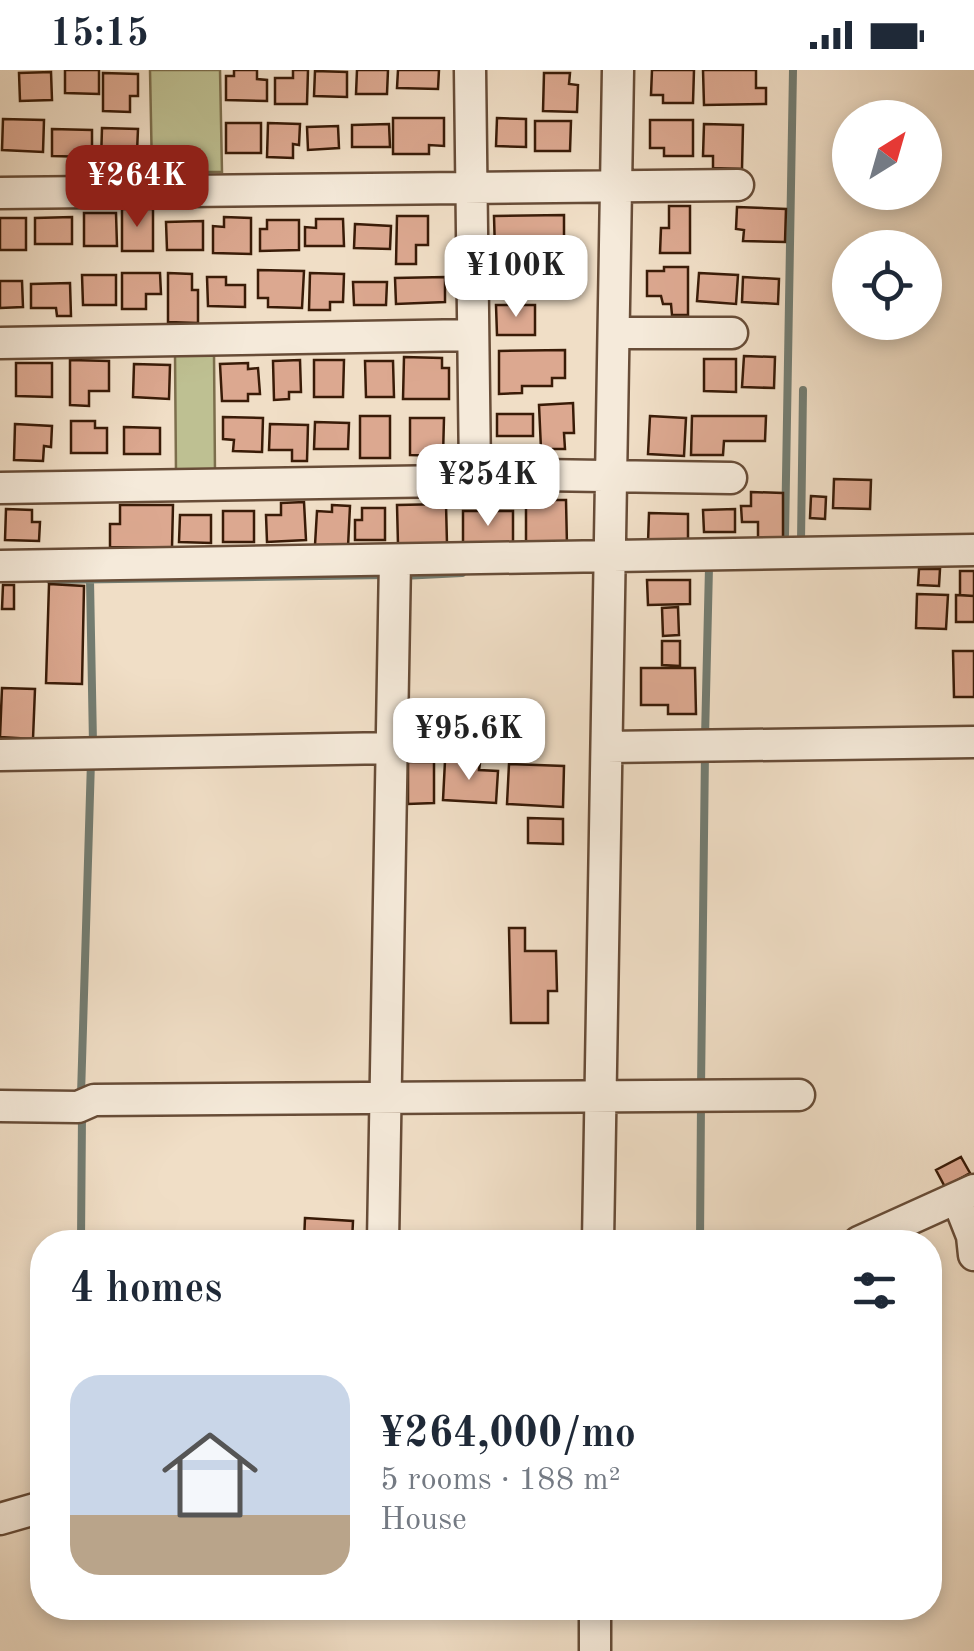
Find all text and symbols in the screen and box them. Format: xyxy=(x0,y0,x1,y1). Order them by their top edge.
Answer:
text: 15:15 xyxy=(50,16,149,54)
north arrow xyxy=(832,100,942,210)
map controls xyxy=(832,100,942,340)
pin: ¥264K xyxy=(67,145,207,230)
text: ¥264K xyxy=(88,161,186,193)
button: locate xyxy=(832,230,942,340)
pin: ¥100K xyxy=(446,235,586,320)
text: ¥100K xyxy=(467,251,565,283)
pin: ¥254K xyxy=(418,444,558,529)
text: ¥254K xyxy=(439,460,537,492)
pin: ¥95.6K xyxy=(388,698,550,783)
text: ¥95.6K xyxy=(415,714,523,746)
icon: filters xyxy=(847,1263,902,1318)
text: 4 homes xyxy=(70,1269,222,1311)
text: ¥264,000/mo xyxy=(380,1414,636,1456)
icon: home xyxy=(150,1415,270,1535)
text: 5 rooms · 188 m² xyxy=(380,1465,621,1497)
text: House xyxy=(380,1505,467,1537)

